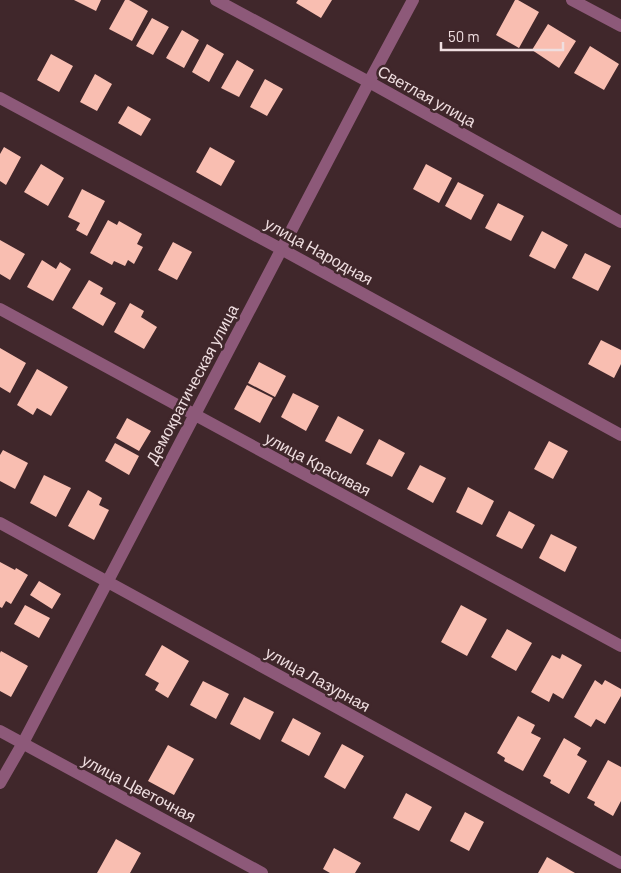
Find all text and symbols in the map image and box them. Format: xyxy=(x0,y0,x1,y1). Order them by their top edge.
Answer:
scale bar xyxy=(441,20,564,52)
text: 50 m xyxy=(448,27,480,45)
street label: Светлая улица xyxy=(375,61,480,130)
street label: улица Народная xyxy=(262,213,377,288)
street label: Демократическая улица xyxy=(141,301,242,467)
street label: улица Красивая xyxy=(262,428,374,499)
street label: улица Лазурная xyxy=(263,642,374,715)
street label: улица Цветочная xyxy=(79,750,199,826)

